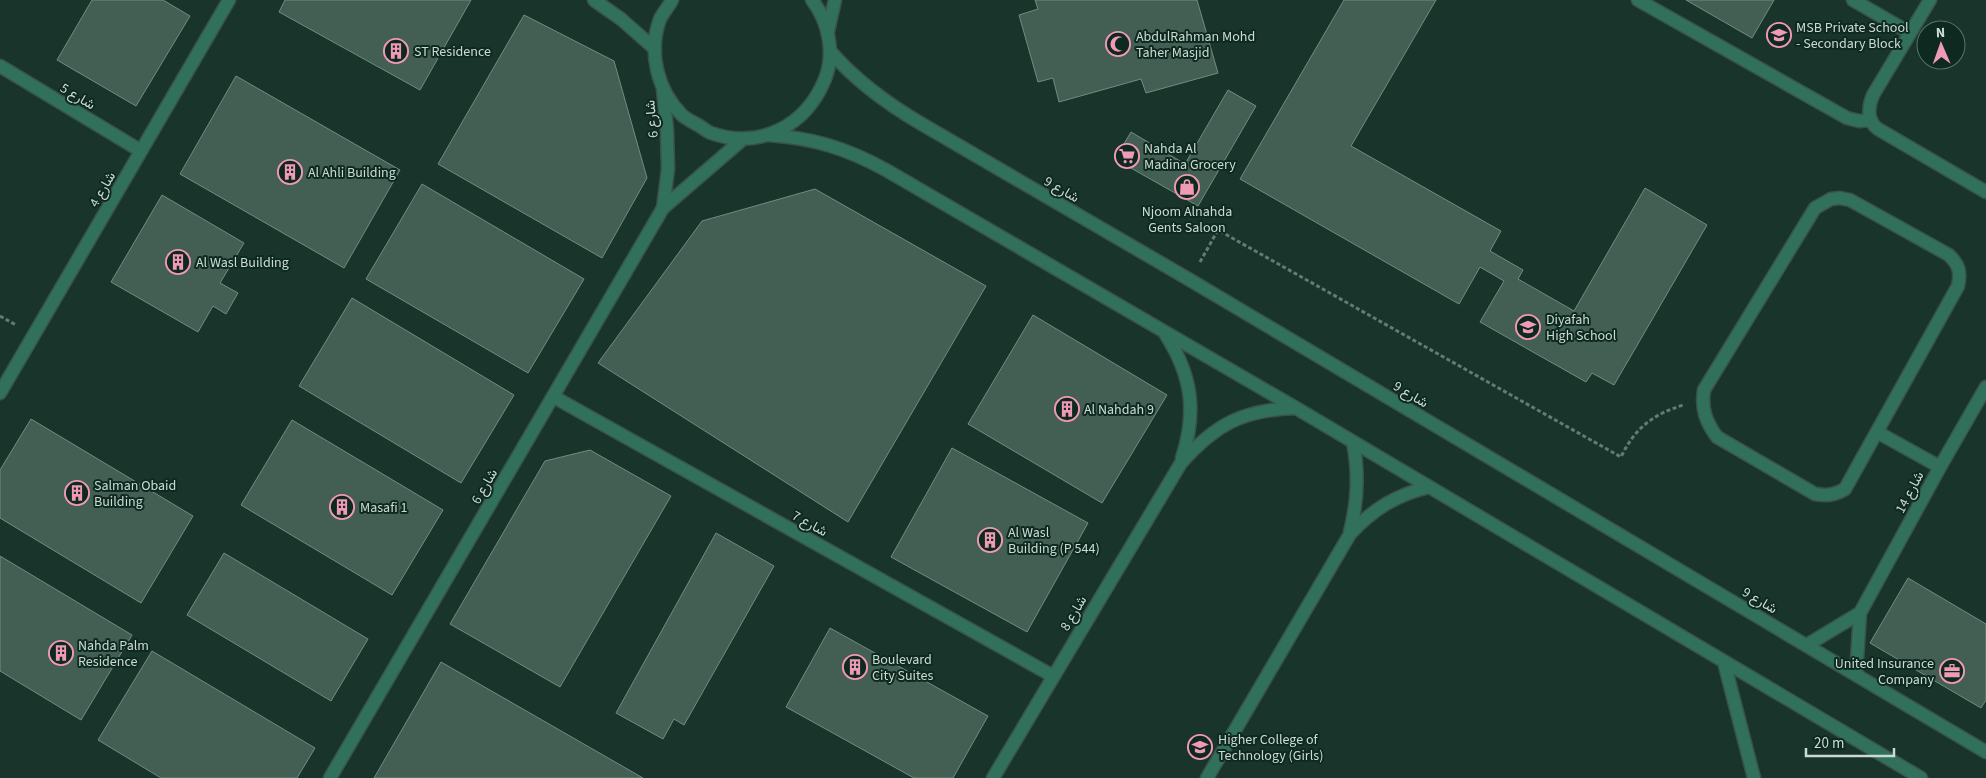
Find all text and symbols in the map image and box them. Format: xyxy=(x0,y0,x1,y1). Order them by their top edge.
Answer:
place label: MSB Private School - Secondary Block xyxy=(1796,18,1909,54)
north arrow xyxy=(1916,20,1966,70)
school or university icon: MSB Private School - Secondary Block xyxy=(1766,22,1792,48)
text: N xyxy=(1936,23,1946,43)
place label: AbdulRahman Mohd Taher Masjid xyxy=(1136,27,1255,63)
mosque icon: AbdulRahman Mohd Taher Masjid xyxy=(1105,31,1131,57)
building icon: ST Residence xyxy=(383,38,409,64)
place label: ST Residence xyxy=(414,42,491,62)
street label: شارع 5 xyxy=(56,79,99,115)
street label: شارع 6 xyxy=(640,99,664,139)
place label: Nahda Al Madina Grocery xyxy=(1144,139,1236,175)
supermarket icon: Nahda Al Madina Grocery xyxy=(1114,143,1140,169)
building icon: Al Ahli Building xyxy=(277,159,303,185)
place label: Al Ahli Building xyxy=(308,163,396,183)
street label: شارع 4 xyxy=(85,168,121,211)
street label: شارع 9 xyxy=(1040,172,1083,208)
shop icon: Njoom Alnahda Gents Saloon xyxy=(1174,174,1200,200)
place label: Njoom Alnahda Gents Saloon xyxy=(1142,202,1232,238)
building icon: Al Wasl Building xyxy=(165,249,191,275)
place label: Al Wasl Building xyxy=(196,253,289,273)
place label: Diyafah High School xyxy=(1546,310,1617,346)
school or university icon: Diyafah High School xyxy=(1515,314,1541,340)
street label: شارع 9 xyxy=(1389,377,1432,413)
building icon: Al Nahdah 9 xyxy=(1054,396,1080,422)
place label: Al Nahdah 9 xyxy=(1084,400,1154,420)
street label: شارع 6 xyxy=(467,465,503,508)
street label: شارع 14 xyxy=(1891,468,1929,517)
place label: Salman Obaid Building xyxy=(94,476,176,512)
building icon: Salman Obaid Building xyxy=(64,480,90,506)
building icon: Masafi 1 xyxy=(329,494,355,520)
place label: Masafi 1 xyxy=(360,498,407,518)
street label: شارع 7 xyxy=(788,506,831,542)
place label: Al Wasl Building (P 544) xyxy=(1008,523,1100,559)
building icon: Al Wasl Building (P 544) xyxy=(977,527,1003,553)
street label: شارع 9 xyxy=(1738,583,1781,619)
street label: شارع 8 xyxy=(1056,592,1092,635)
place label: Nahda Palm Residence xyxy=(78,636,149,672)
building icon: Nahda Palm Residence xyxy=(48,640,74,666)
place label: Boulevard City Suites xyxy=(872,650,934,686)
building icon: Boulevard City Suites xyxy=(842,654,868,680)
place label: United Insurance Company xyxy=(1835,654,1934,690)
office icon: United Insurance Company xyxy=(1939,658,1965,684)
scale bar xyxy=(1806,726,1894,758)
place label: Higher College of Technology (Girls) xyxy=(1218,730,1323,766)
text: 20 m xyxy=(1814,733,1844,754)
school or university icon: Higher College of Technology (Girls) xyxy=(1187,734,1213,760)

